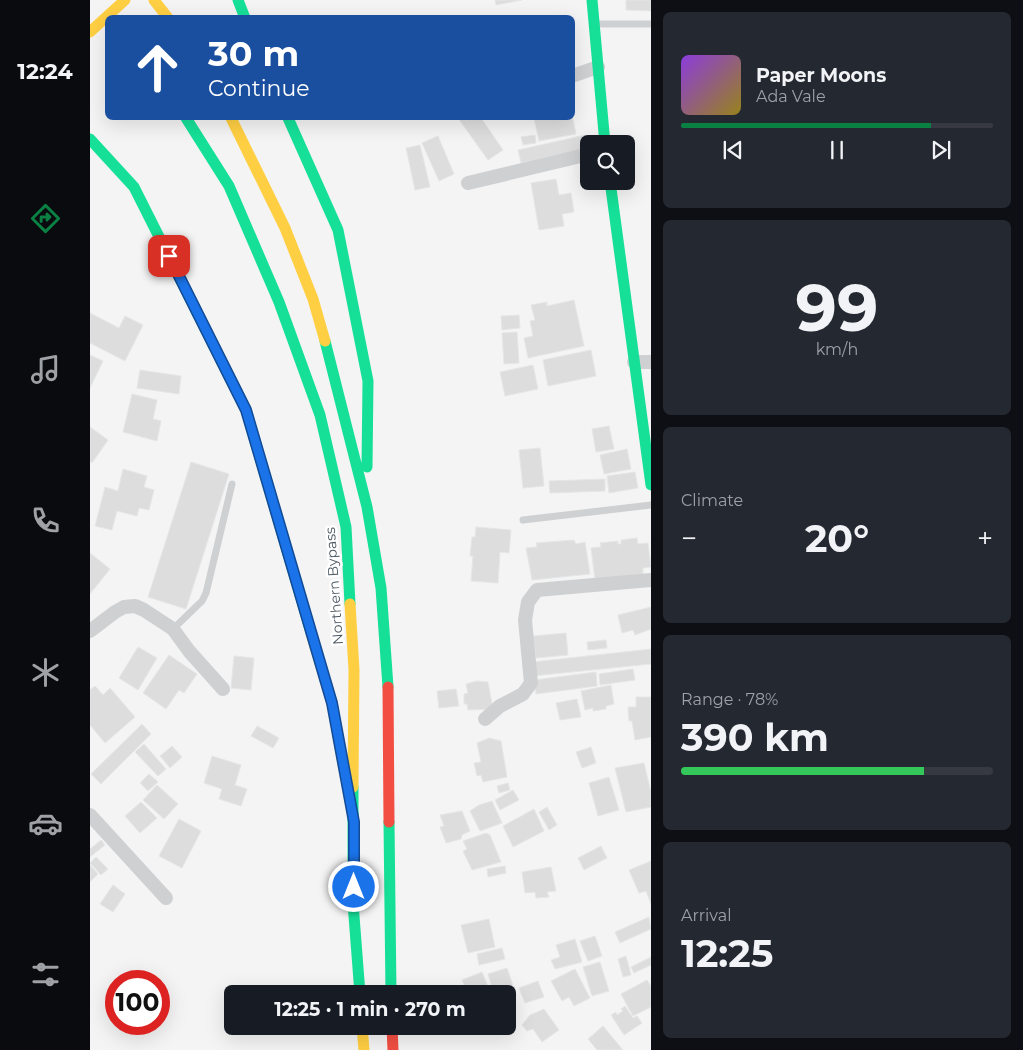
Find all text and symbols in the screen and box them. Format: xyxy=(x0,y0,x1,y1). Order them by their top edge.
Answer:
text: 30 m xyxy=(208,32,299,75)
icon: ahead xyxy=(125,35,190,100)
text: 12:24 xyxy=(17,58,73,85)
text: Paper Moons xyxy=(756,64,886,87)
text: Continue xyxy=(208,75,310,102)
text: Ada Vale xyxy=(756,87,826,106)
map controls xyxy=(580,135,635,190)
button: search xyxy=(580,135,635,190)
icon: previous xyxy=(719,136,747,164)
icon: pause xyxy=(823,136,851,164)
icon: next xyxy=(927,136,955,164)
icon: directions xyxy=(28,201,63,236)
pin xyxy=(148,235,190,277)
icon: arrive xyxy=(155,242,183,270)
text: 99 xyxy=(796,268,878,347)
text: km/h xyxy=(816,340,858,359)
icon: music xyxy=(28,352,63,387)
text: Climate xyxy=(681,491,743,510)
icon: phone xyxy=(28,503,63,538)
text: 20° xyxy=(805,515,869,562)
text: − xyxy=(681,521,697,555)
text: + xyxy=(977,521,993,555)
street label: Northern Bypass xyxy=(321,526,347,645)
icon: climate xyxy=(28,655,63,690)
text: Range · 78% xyxy=(681,690,778,709)
text: 390 km xyxy=(681,714,829,761)
icon: car xyxy=(28,806,63,841)
position arrow xyxy=(327,860,379,912)
text: Arrival xyxy=(681,906,731,925)
text: 12:25 xyxy=(681,930,773,977)
icon: filters xyxy=(28,957,63,992)
speed limit sign: 100 xyxy=(105,970,170,1035)
text: 12:25 · 1 min · 270 m xyxy=(274,998,466,1021)

